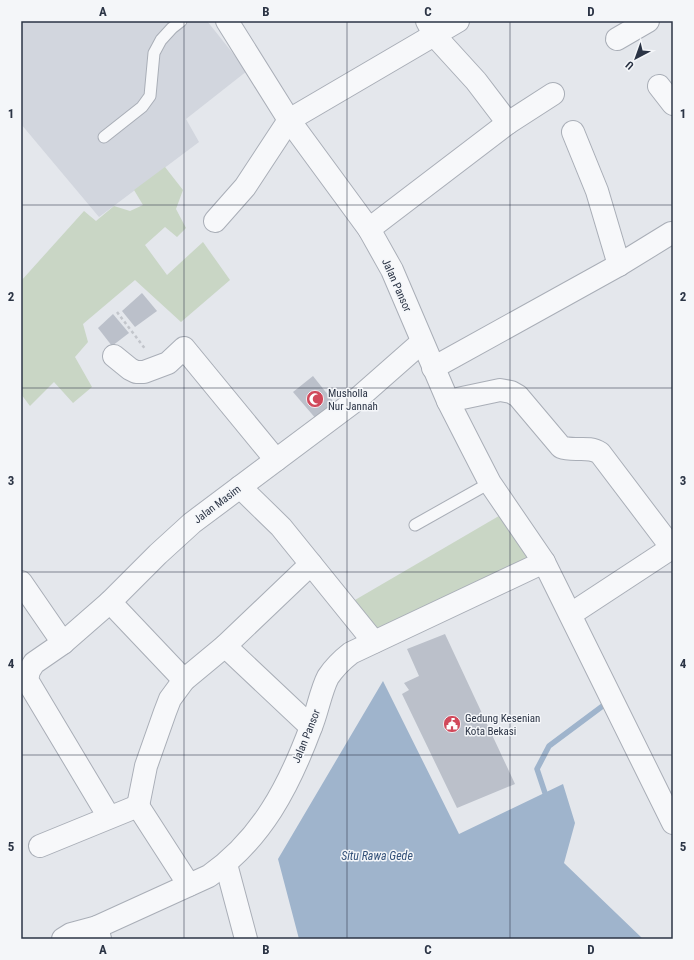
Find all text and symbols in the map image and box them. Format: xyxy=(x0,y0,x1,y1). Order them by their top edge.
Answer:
text: A xyxy=(99,4,107,19)
text: B xyxy=(262,4,270,19)
text: C xyxy=(424,4,432,19)
text: D xyxy=(587,4,595,19)
north arrow xyxy=(616,38,656,78)
text: U xyxy=(623,58,636,72)
text: 1 xyxy=(8,106,14,121)
text: 1 xyxy=(680,106,686,121)
street label: Jalan Pansor xyxy=(379,257,414,314)
text: 2 xyxy=(8,289,15,304)
text: 2 xyxy=(680,289,687,304)
place label: Musholla Nur Jannah xyxy=(328,387,378,413)
mosque icon: Musholla Nur Jannah xyxy=(305,389,325,409)
text: 3 xyxy=(8,473,14,488)
text: 3 xyxy=(680,473,686,488)
street label: Jalan Masim xyxy=(191,482,243,526)
text: 4 xyxy=(8,656,15,671)
text: 4 xyxy=(680,656,687,671)
street label: Jalan Pansor xyxy=(290,707,323,765)
place label: Gedung Kesenian Kota Bekasi xyxy=(465,712,540,738)
public building icon: Gedung Kesenian Kota Bekasi xyxy=(442,714,462,734)
text: 5 xyxy=(8,839,15,854)
text: 5 xyxy=(680,839,687,854)
water label: Situ Rawa Gede xyxy=(341,849,413,863)
text: A xyxy=(99,942,107,957)
text: B xyxy=(262,942,270,957)
text: C xyxy=(424,942,432,957)
text: D xyxy=(587,942,595,957)

